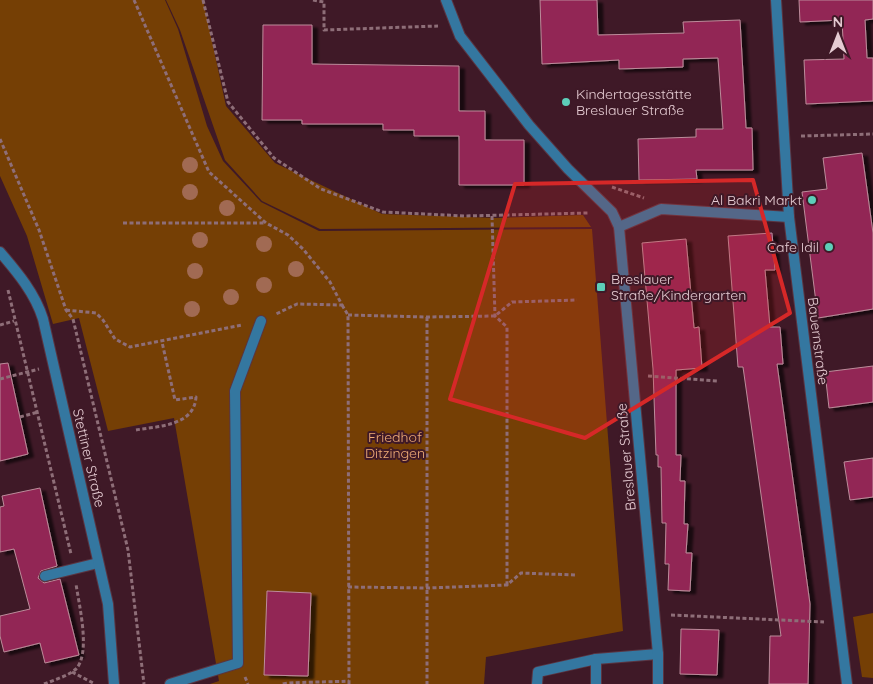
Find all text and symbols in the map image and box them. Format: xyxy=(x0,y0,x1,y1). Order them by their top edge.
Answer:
north arrow xyxy=(813,10,863,60)
text: N xyxy=(833,13,843,31)
place label: Kindertagesstätte Breslauer Straße xyxy=(576,85,692,119)
marker: Kindertagesstätte Breslauer Straße xyxy=(560,96,572,108)
place label: Al Bakri Markt xyxy=(711,191,802,209)
marker: Al Bakri Markt xyxy=(806,194,818,206)
place label: Cafe Idil xyxy=(767,238,819,256)
marker: Cafe Idil xyxy=(823,241,835,253)
place label: Breslauer Straße/Kindergarten xyxy=(611,270,746,304)
marker: Breslauer Straße/Kindergarten xyxy=(595,281,607,293)
street label: Bauernstraße xyxy=(804,296,832,386)
street label: Breslauer Straße xyxy=(612,402,640,512)
street label: Stettiner Straße xyxy=(69,407,109,509)
park label: Friedhof Ditzingen xyxy=(365,428,425,462)

